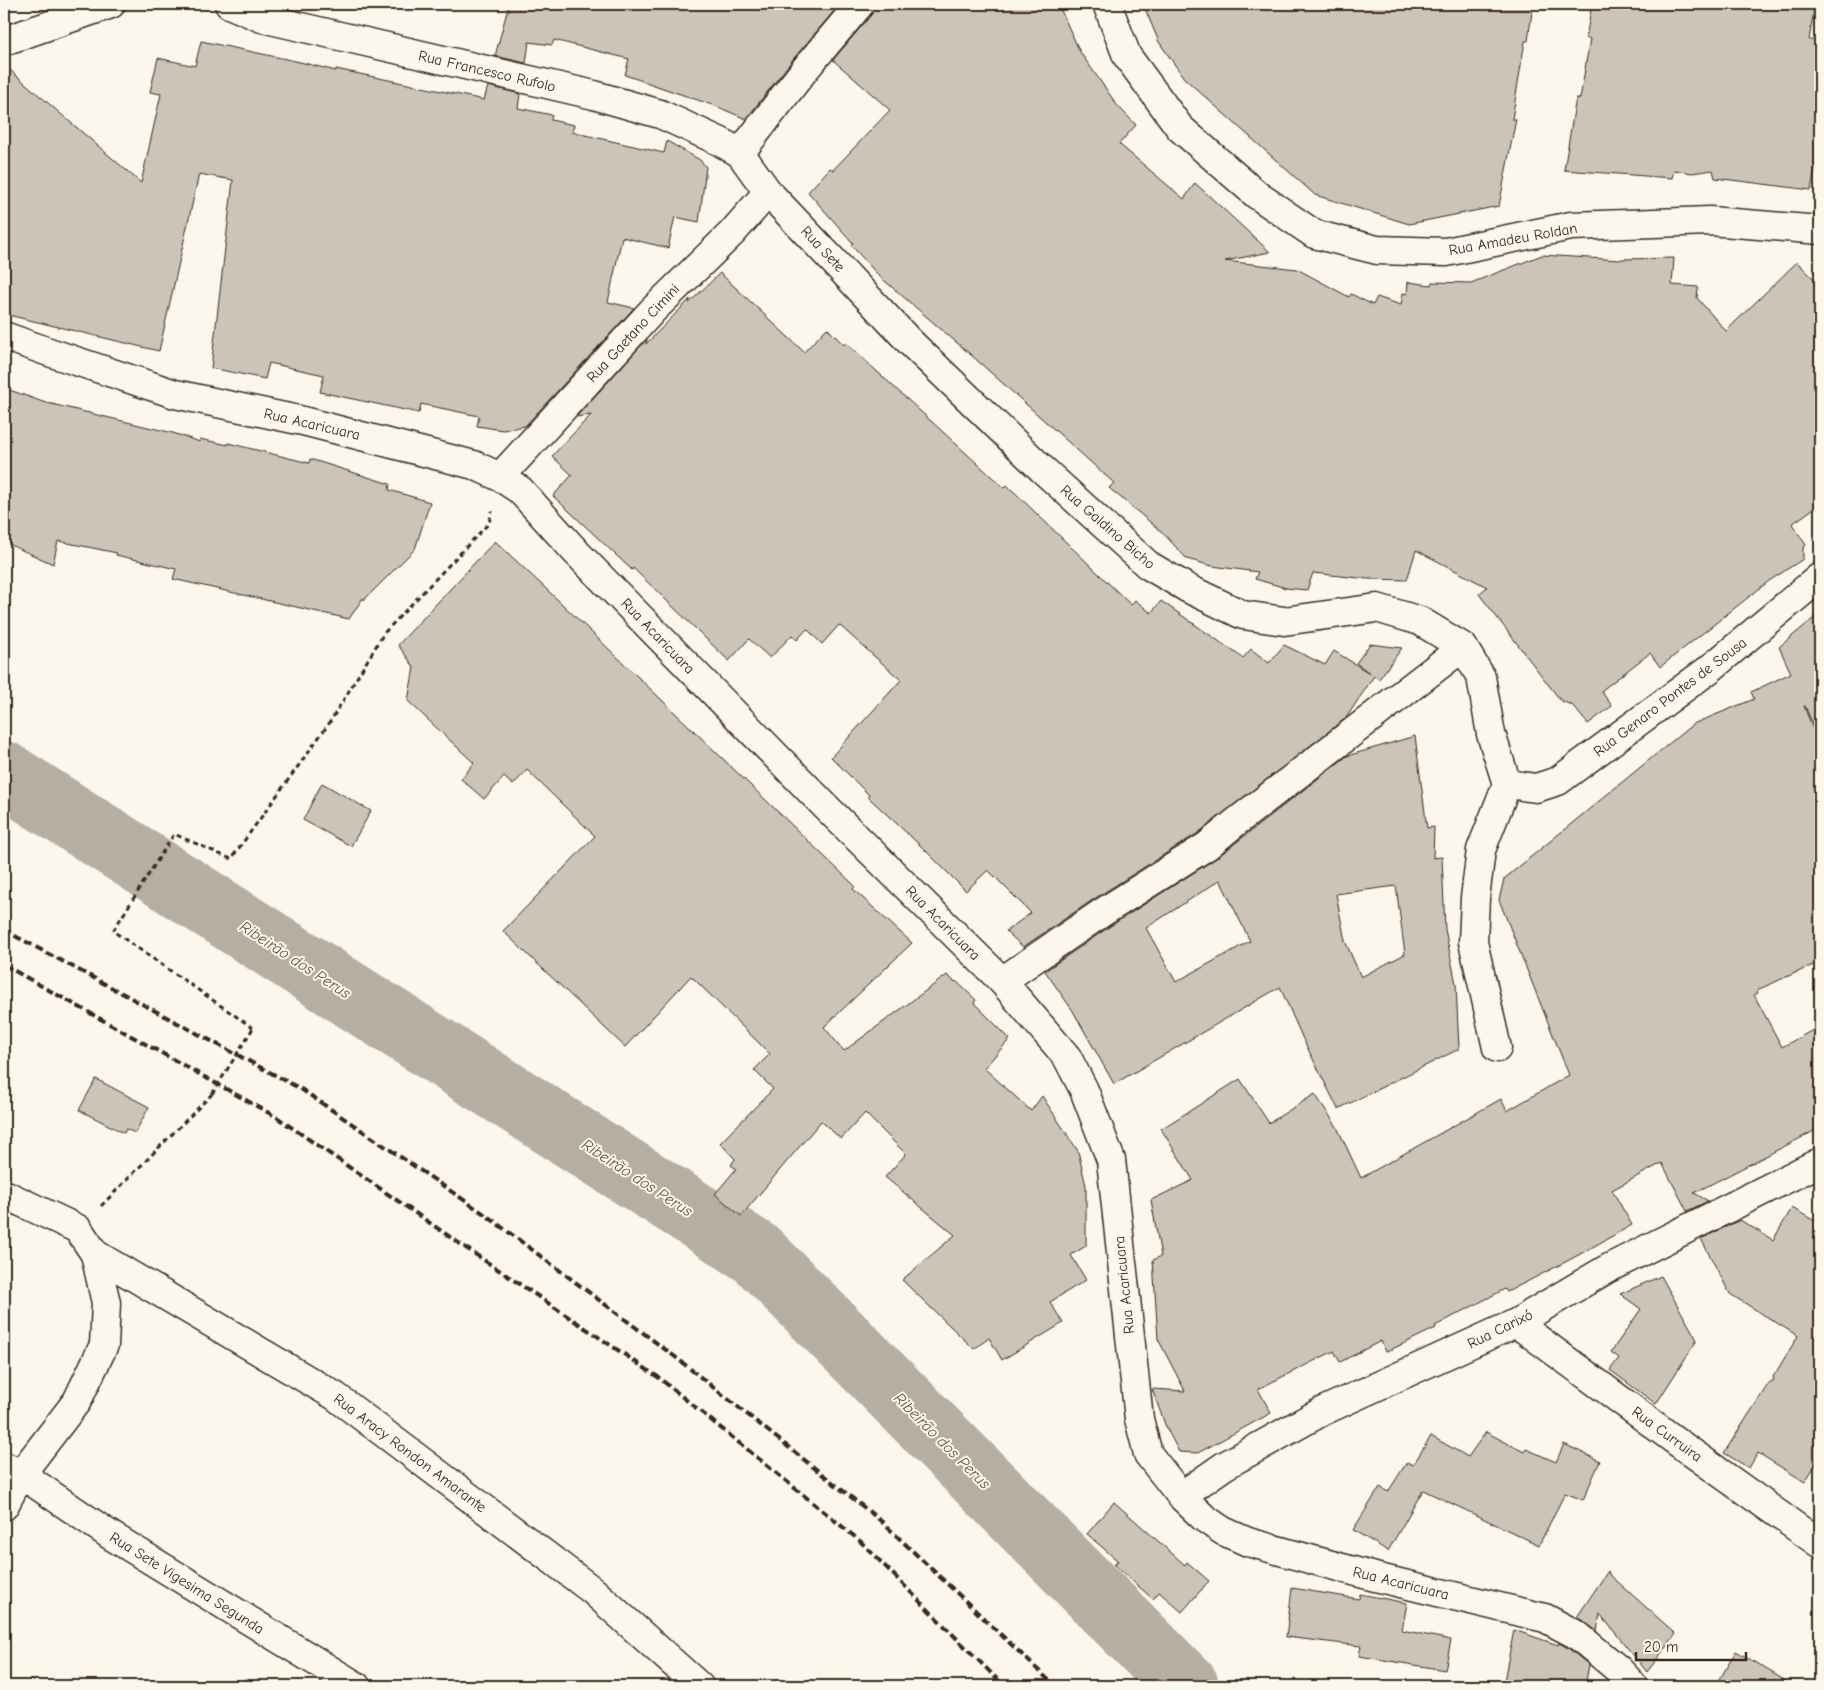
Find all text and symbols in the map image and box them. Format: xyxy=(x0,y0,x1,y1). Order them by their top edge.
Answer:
street label: Rua Francesco Rufolo xyxy=(417,46,558,96)
street label: Rua Amadeu Roldan xyxy=(1447,219,1579,259)
street label: Rua Sete xyxy=(797,222,849,276)
street label: Rua Gaetano Cimini xyxy=(583,280,683,386)
street label: Rua Acaricuara xyxy=(262,404,362,444)
street label: Rua Galdino Bicho xyxy=(1057,481,1159,573)
street label: Rua Acaricuara xyxy=(617,594,699,678)
street label: Rua Genaro Pontes de Sousa xyxy=(1590,633,1750,761)
street label: Rua Acaricuara xyxy=(902,882,984,964)
water label: Ribeirão dos Perus xyxy=(236,917,354,1003)
water label: Ribeirão dos Perus xyxy=(578,1135,696,1221)
street label: Rua Acaricuara xyxy=(1110,1235,1138,1335)
street label: Rua Carixó xyxy=(1464,1305,1536,1353)
water label: Ribeirão dos Perus xyxy=(890,1389,994,1493)
street label: Rua Aracy Rondon Amarante xyxy=(330,1390,490,1517)
street label: Rua Curruira xyxy=(1628,1402,1706,1466)
street label: Rua Sete Vigesima Segunda xyxy=(106,1528,268,1638)
street label: Rua Acaricuara xyxy=(1351,1562,1451,1604)
scale bar xyxy=(1636,1630,1746,1662)
text: 20 m xyxy=(1644,1638,1678,1656)

